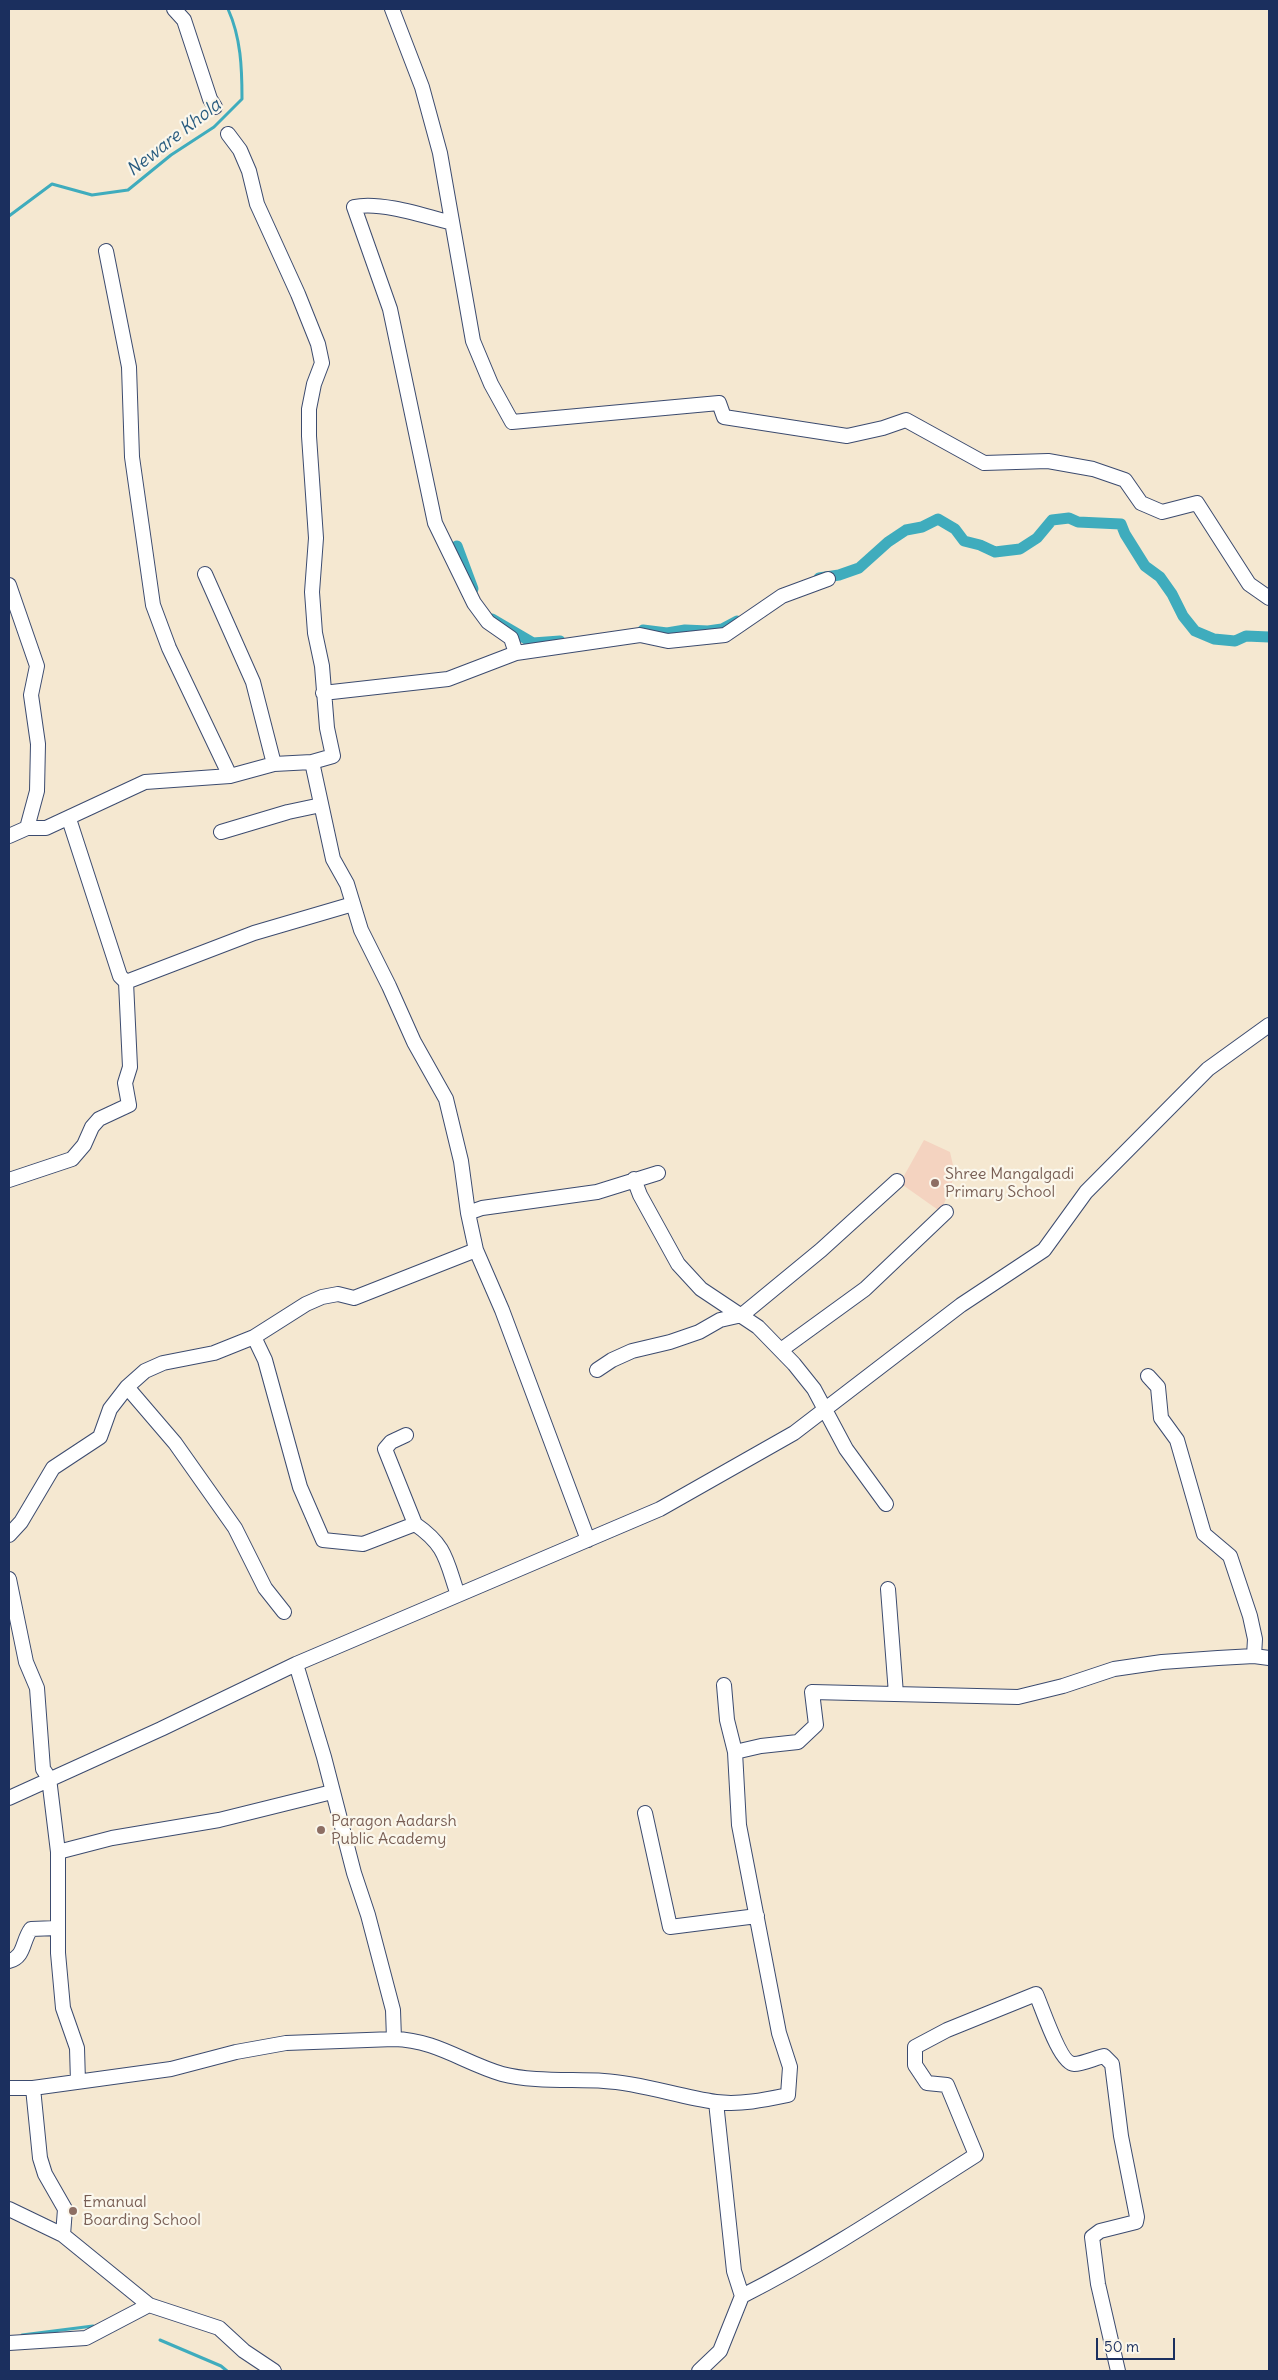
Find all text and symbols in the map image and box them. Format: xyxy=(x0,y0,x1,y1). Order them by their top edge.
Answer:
water label: Neware Khola xyxy=(123,95,225,181)
place label: Shree Mangalgadi Primary School xyxy=(945,1164,1074,1202)
marker: Shree Mangalgadi Primary School xyxy=(929,1177,941,1189)
place label: Paragon Aadarsh Public Academy xyxy=(331,1811,457,1849)
marker: Paragon Aadarsh Public Academy xyxy=(315,1824,327,1836)
place label: Emanual Boarding School xyxy=(83,2192,201,2230)
marker: Emanual Boarding School xyxy=(67,2205,79,2217)
scale bar xyxy=(1098,2328,1177,2360)
text: 50 m xyxy=(1104,2337,1139,2356)

